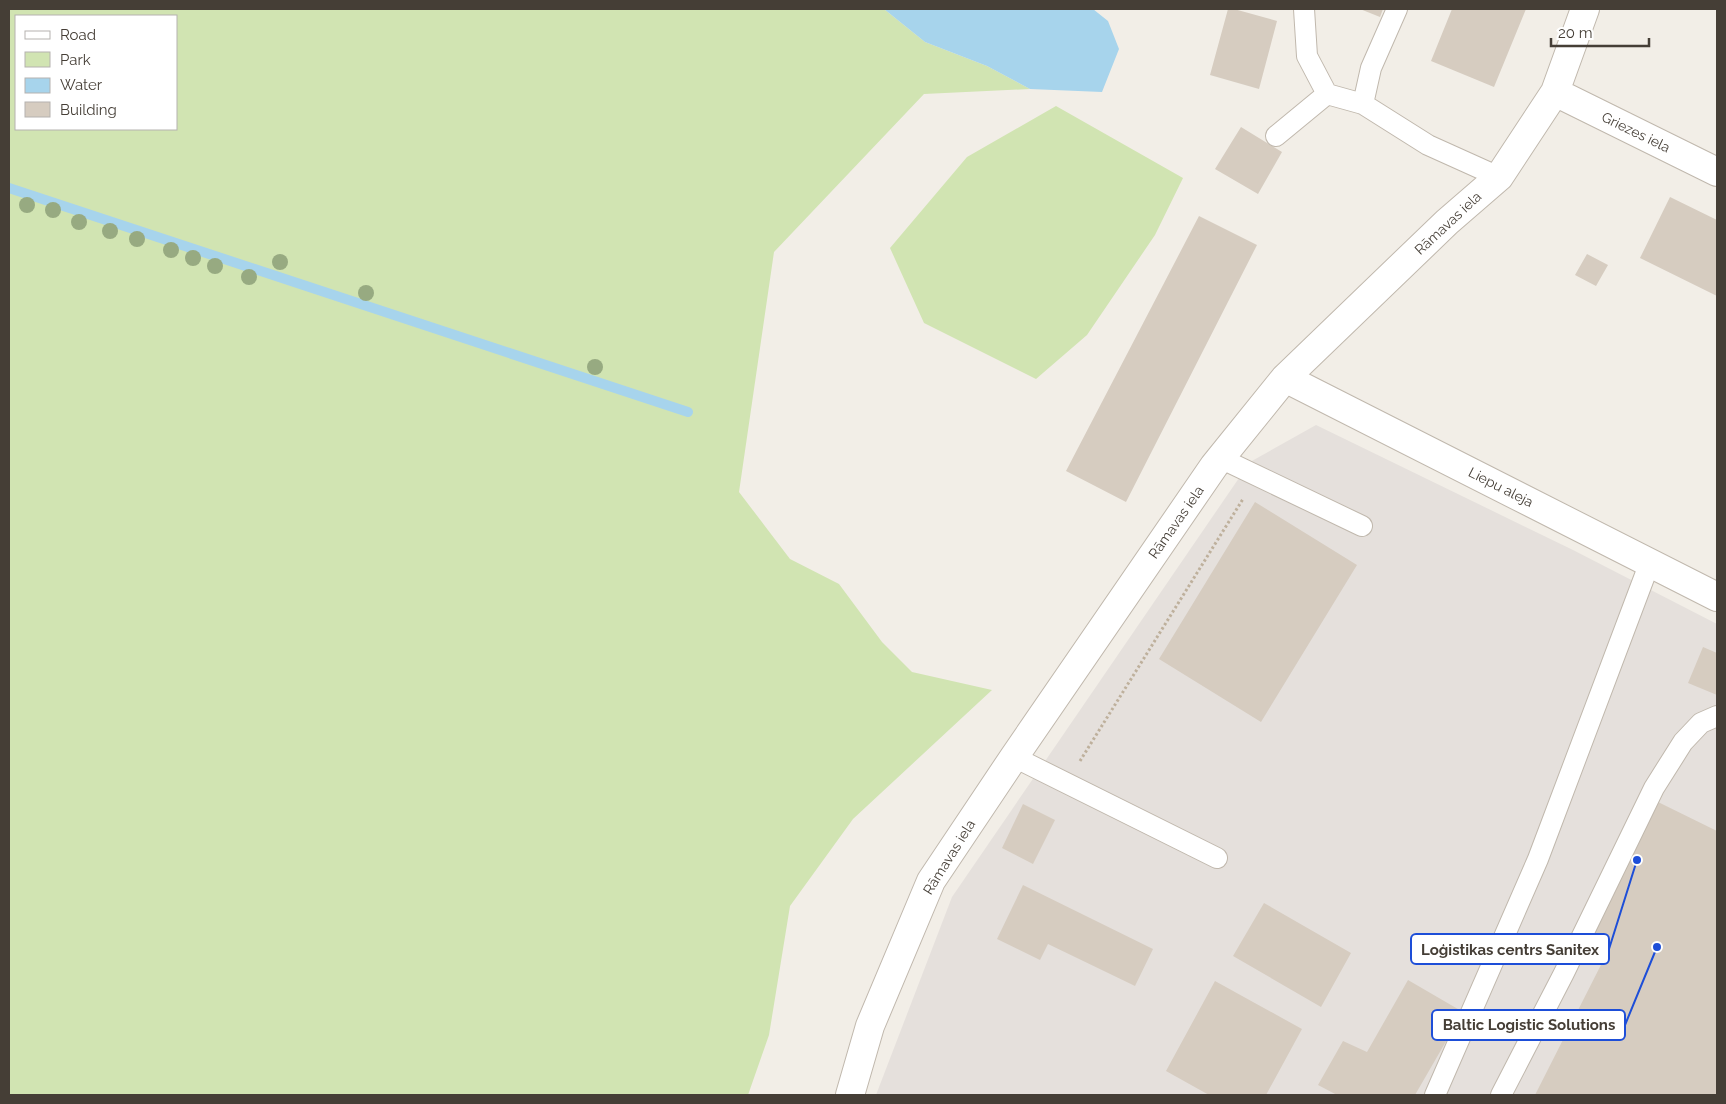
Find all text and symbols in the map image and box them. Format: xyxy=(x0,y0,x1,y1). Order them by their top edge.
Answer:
legend xyxy=(15,15,178,130)
scale bar xyxy=(1551,15,1648,47)
text: 20 m xyxy=(1558,24,1593,42)
text: Road xyxy=(60,26,96,44)
text: Park xyxy=(60,51,91,69)
text: Water xyxy=(60,76,103,94)
text: Building xyxy=(60,101,117,119)
street label: Griezes iela xyxy=(1599,109,1673,155)
street label: Rāmavas iela xyxy=(1412,188,1484,258)
street label: Liepu aleja xyxy=(1466,464,1536,510)
street label: Rāmavas iela xyxy=(1145,483,1207,561)
street label: Rāmavas iela xyxy=(920,817,978,897)
callout: Loģistikas centrs Sanitex xyxy=(1411,934,1609,964)
text: Loģistikas centrs Sanitex xyxy=(1421,941,1599,959)
callout: Baltic Logistic Solutions xyxy=(1432,1010,1625,1040)
text: Baltic Logistic Solutions xyxy=(1443,1016,1615,1034)

